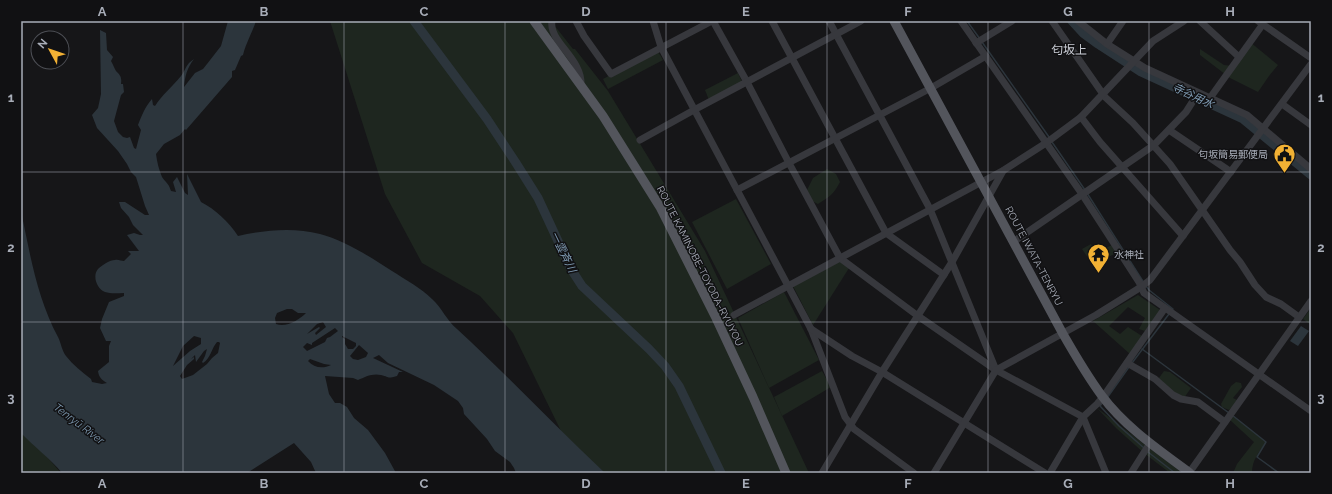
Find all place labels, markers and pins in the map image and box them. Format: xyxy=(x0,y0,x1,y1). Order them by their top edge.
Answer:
public building icon: 匂坂簡易郵便局 xyxy=(1271,141,1297,174)
place label: 匂坂簡易郵便局 xyxy=(1198,149,1268,160)
temple icon: 水神社 xyxy=(1086,241,1112,274)
place label: 水神社 xyxy=(1114,249,1144,260)

